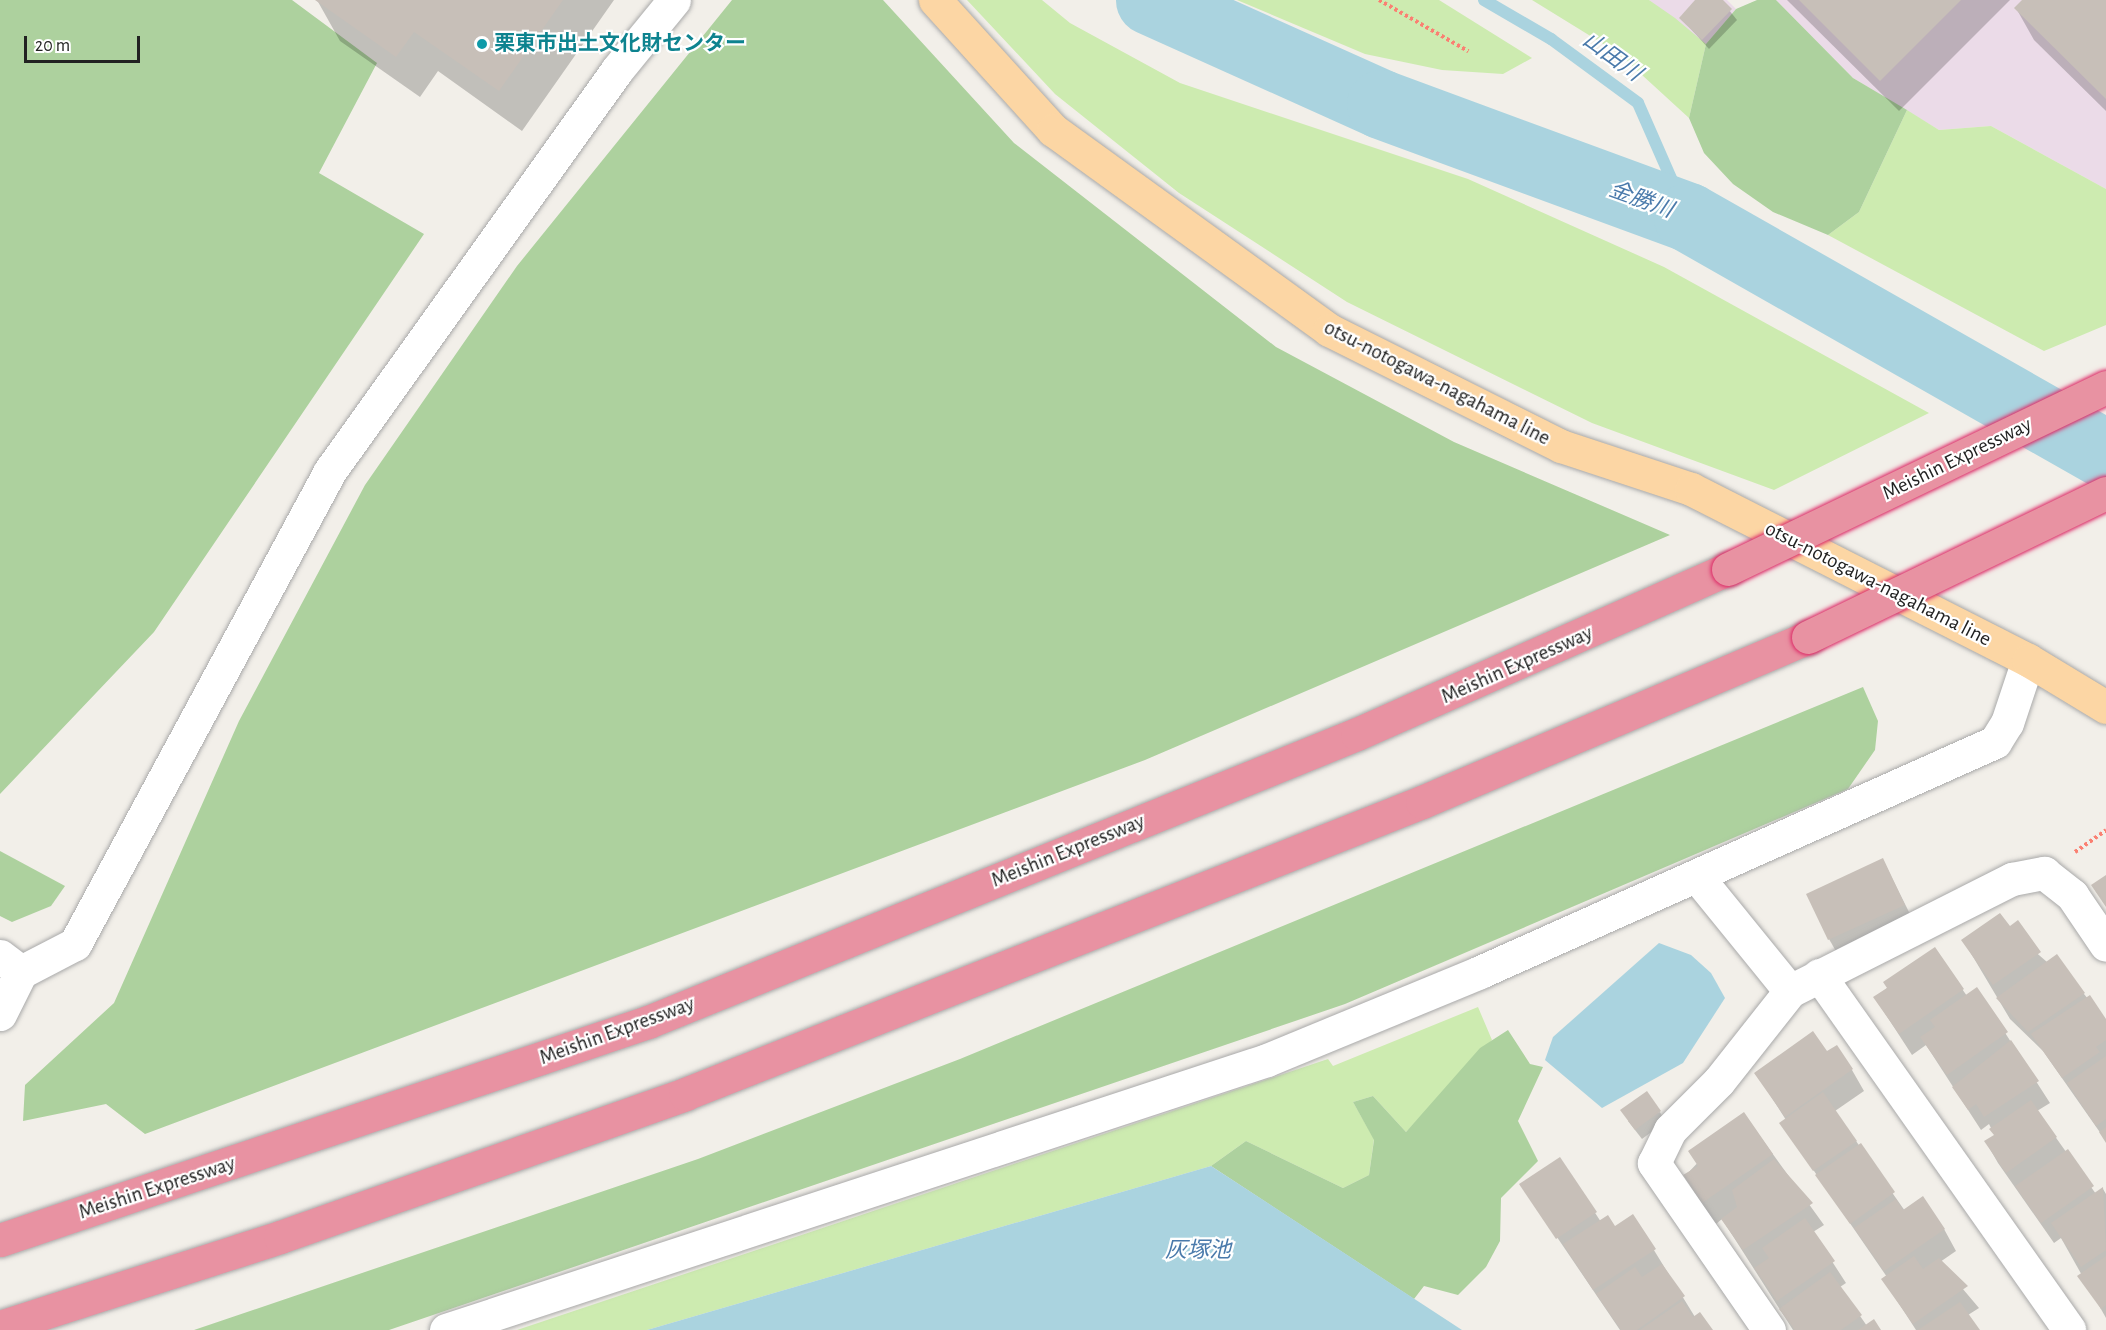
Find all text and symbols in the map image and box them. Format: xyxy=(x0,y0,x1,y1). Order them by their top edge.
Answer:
scale bar xyxy=(27,24,142,62)
water label: 山田川 xyxy=(1578,27,1646,87)
place label: 栗東市出土文化財センター xyxy=(494,31,746,57)
text: 20 m xyxy=(35,37,70,55)
marker: 栗東市出土文化財センター xyxy=(475,37,489,51)
water label: 金勝川 xyxy=(1605,176,1677,224)
street label: otsu-notogawa-nagahama line xyxy=(1320,315,1554,451)
street label: Meishin Expressway xyxy=(1878,412,2036,506)
street label: otsu-notogawa-nagahama line xyxy=(1761,516,1995,652)
street label: Meishin Expressway xyxy=(1437,620,1597,710)
street label: Meishin Expressway xyxy=(988,809,1148,893)
street label: Meishin Expressway xyxy=(536,991,698,1071)
street label: Meishin Expressway xyxy=(76,1151,238,1225)
water label: 灰塚池 xyxy=(1165,1238,1231,1264)

